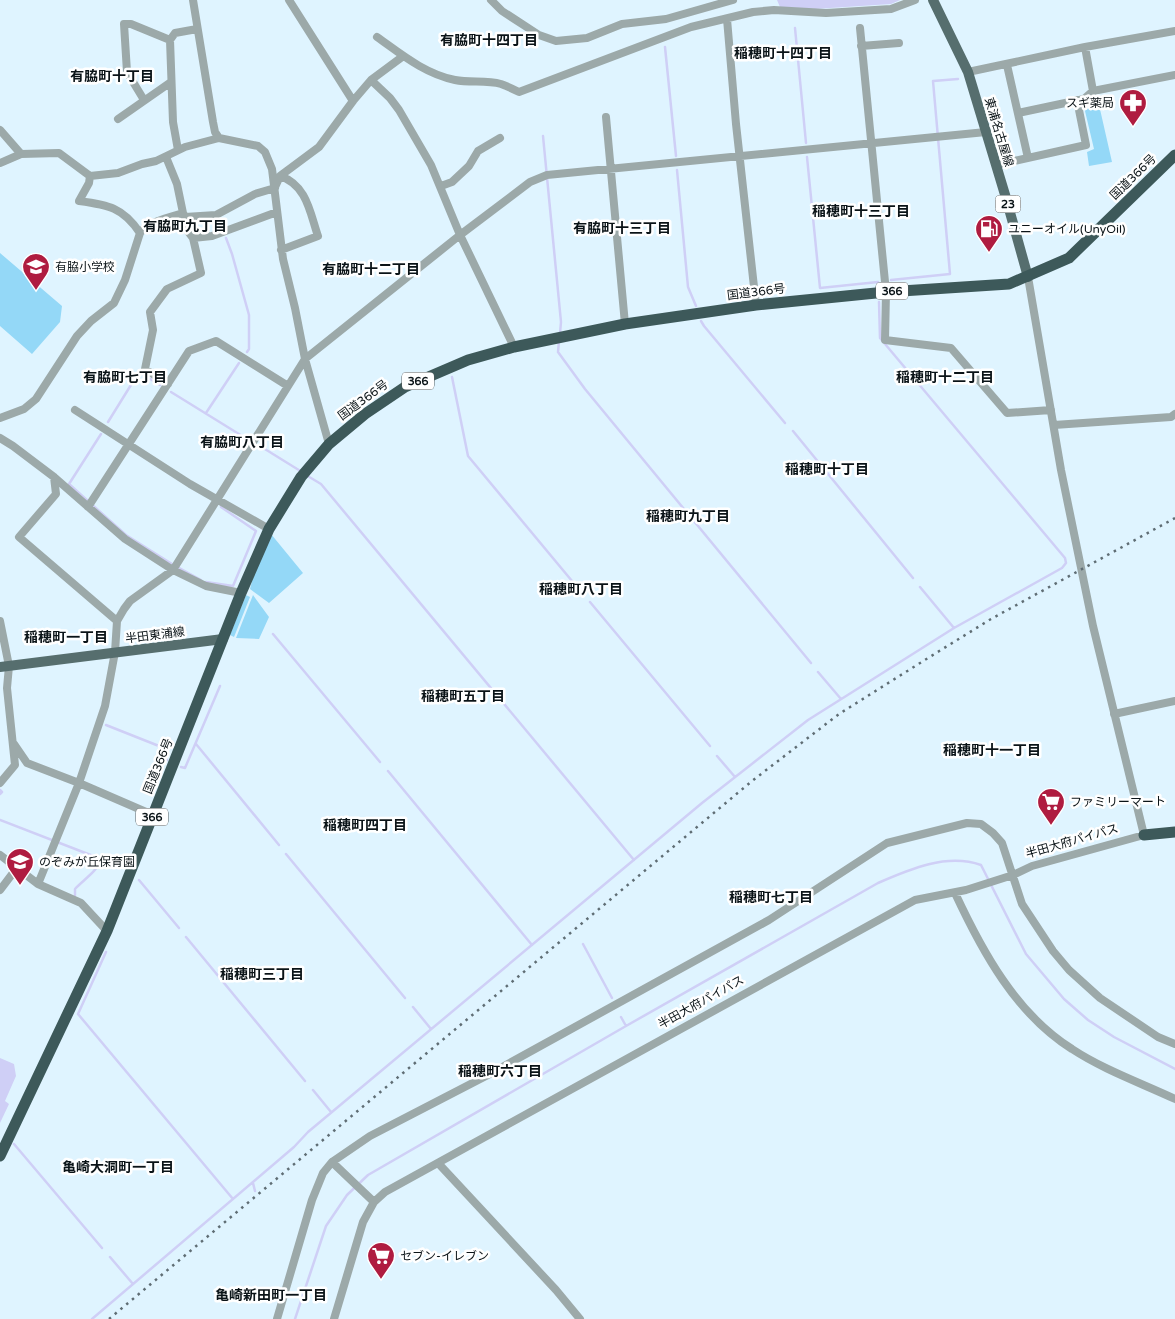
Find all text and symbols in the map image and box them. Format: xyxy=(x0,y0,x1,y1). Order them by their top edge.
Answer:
district label: 有脇町十四丁目 xyxy=(440,32,538,49)
district label: 稲穂町十四丁目 xyxy=(734,45,832,62)
district label: 有脇町十丁目 xyxy=(70,68,154,85)
pharmacy icon: スギ薬局 xyxy=(1118,88,1148,127)
street label: 東浦名古屋線 xyxy=(982,96,1016,168)
place label: スギ薬局 xyxy=(1066,96,1114,110)
street label: 国道366号 xyxy=(1107,152,1159,202)
road number: 23 xyxy=(996,195,1020,212)
district label: 稲穂町十三丁目 xyxy=(812,203,910,220)
fuel station icon: ユニーオイル(UnyOil) xyxy=(974,214,1004,253)
district label: 有脇町九丁目 xyxy=(143,218,227,235)
district label: 有脇町十三丁目 xyxy=(573,220,671,237)
place label: ユニーオイル(UnyOil) xyxy=(1008,222,1126,236)
school or university icon: 有脇小学校 xyxy=(21,252,51,291)
place label: 有脇小学校 xyxy=(55,260,115,274)
district label: 有脇町十二丁目 xyxy=(322,261,420,278)
street label: 国道366号 xyxy=(726,281,786,303)
road number: 366 xyxy=(876,282,908,300)
district label: 有脇町七丁目 xyxy=(83,369,167,386)
district label: 稲穂町十二丁目 xyxy=(896,369,994,386)
road number: 366 xyxy=(402,372,434,390)
street label: 国道366号 xyxy=(335,377,391,423)
district label: 有脇町八丁目 xyxy=(200,434,284,451)
district label: 稲穂町十丁目 xyxy=(785,461,869,478)
district label: 稲穂町九丁目 xyxy=(646,508,730,525)
district label: 稲穂町八丁目 xyxy=(539,581,623,598)
street label: 半田東浦線 xyxy=(124,624,186,646)
district label: 稲穂町一丁目 xyxy=(24,629,108,646)
district label: 稲穂町五丁目 xyxy=(421,688,505,705)
street label: 国道366号 xyxy=(141,736,175,796)
district label: 稲穂町十一丁目 xyxy=(943,742,1041,759)
supermarket icon: ファミリーマート xyxy=(1036,787,1066,826)
place label: ファミリーマート xyxy=(1070,795,1166,809)
road number: 366 xyxy=(136,809,168,826)
district label: 稲穂町四丁目 xyxy=(323,817,407,834)
street label: 半田大府パイパス xyxy=(1024,821,1120,861)
school or university icon: のぞみが丘保育園 xyxy=(5,847,35,886)
place label: のぞみが丘保育園 xyxy=(39,855,135,869)
district label: 稲穂町七丁目 xyxy=(729,889,813,906)
district label: 稲穂町三丁目 xyxy=(220,966,304,983)
street label: 半田大府パイパス xyxy=(656,973,746,1031)
district label: 稲穂町六丁目 xyxy=(458,1063,542,1080)
district label: 亀崎大洞町一丁目 xyxy=(62,1159,174,1176)
supermarket icon: セブン-イレブン xyxy=(366,1241,396,1280)
place label: セブン-イレブン xyxy=(400,1249,489,1263)
district label: 亀崎新田町一丁目 xyxy=(215,1287,327,1304)

